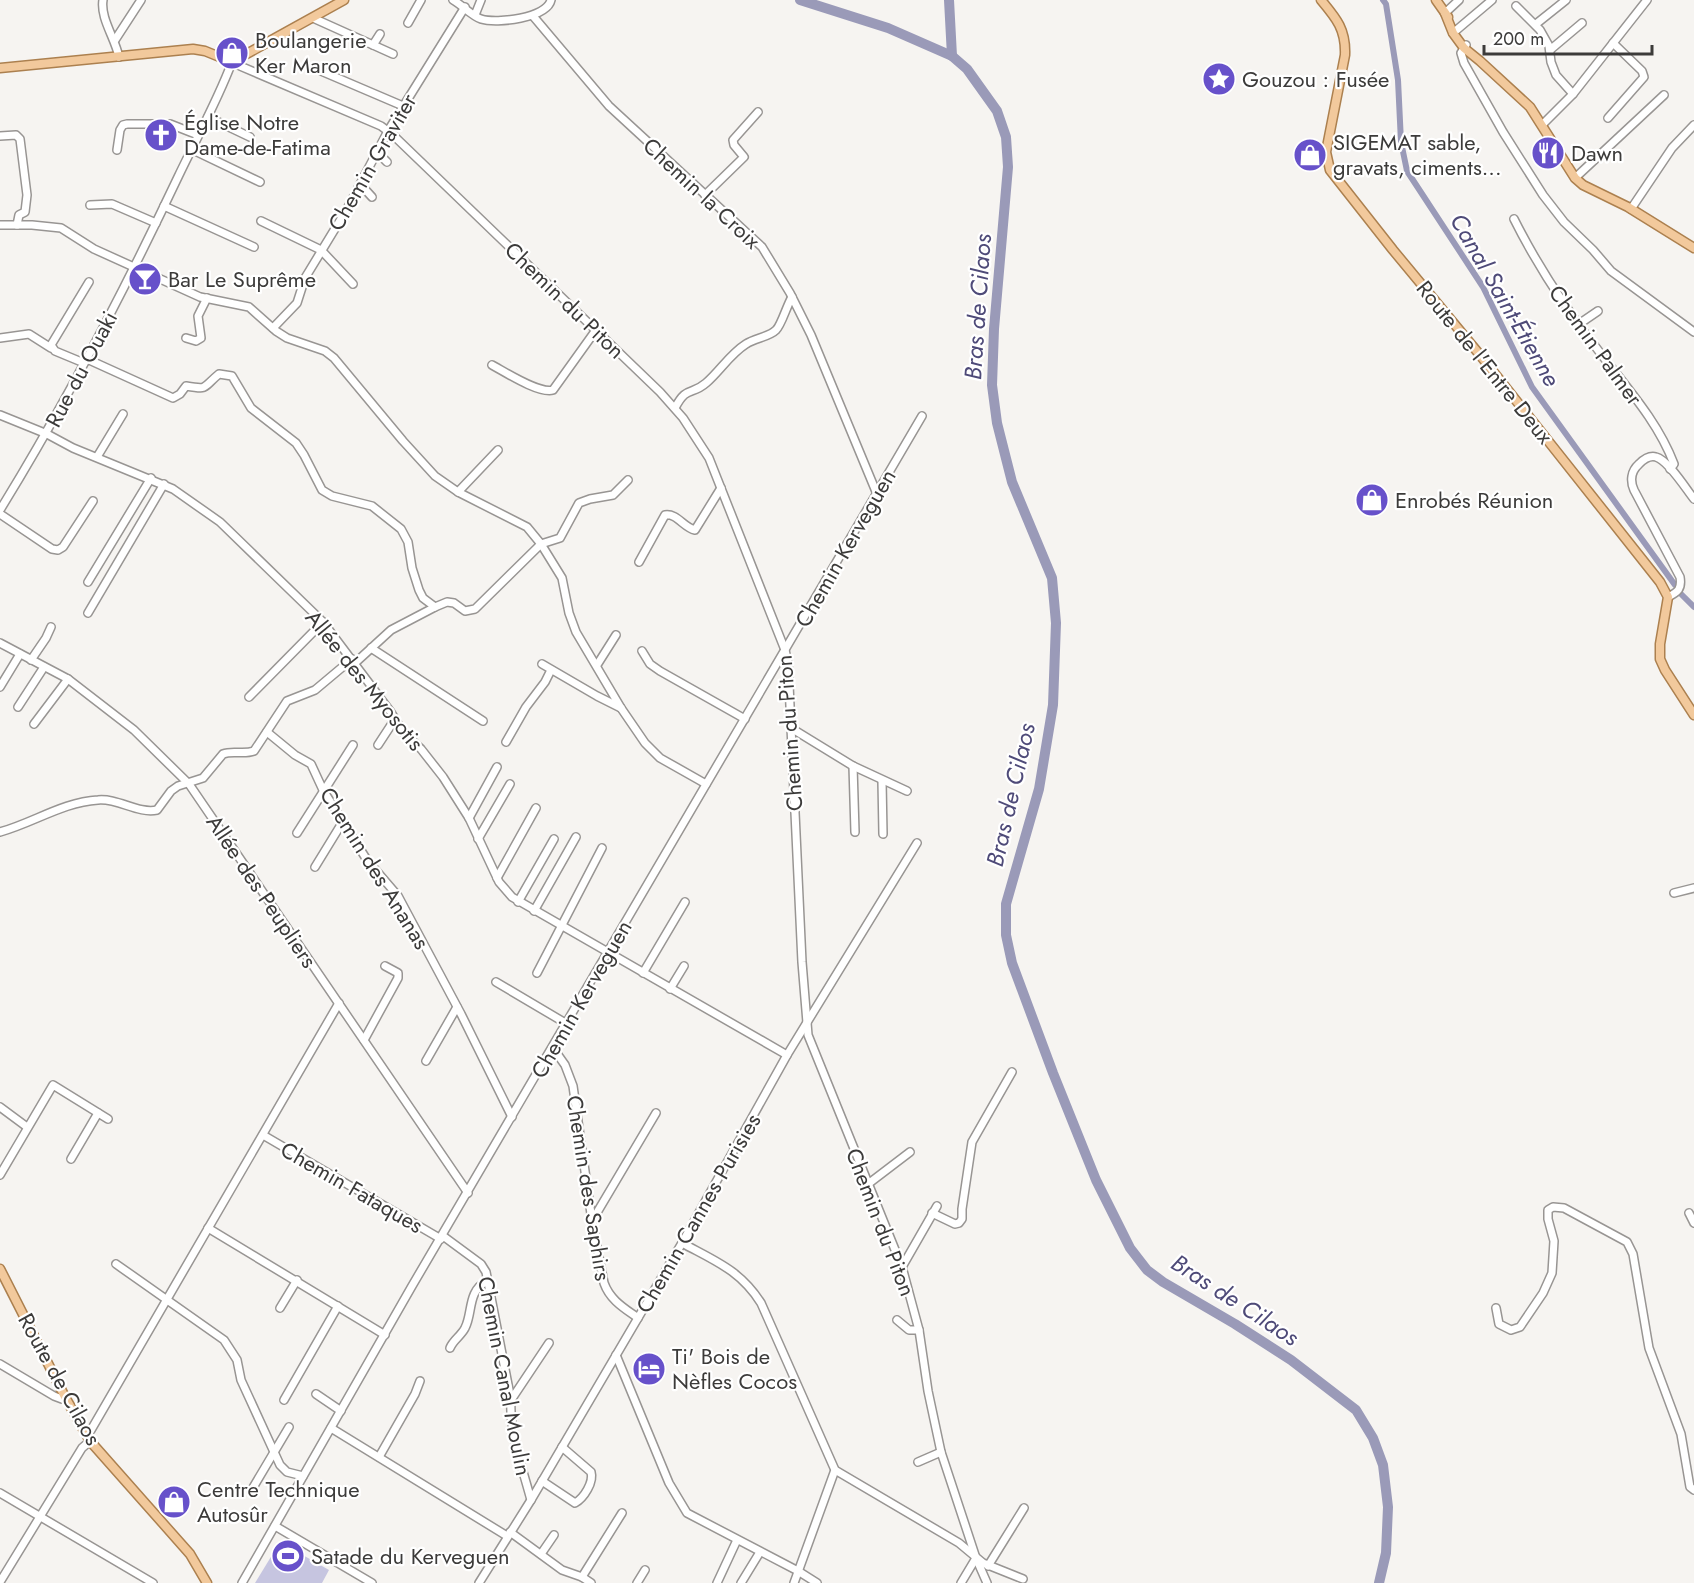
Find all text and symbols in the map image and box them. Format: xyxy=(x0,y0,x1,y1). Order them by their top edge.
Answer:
scale bar xyxy=(1484,18,1652,56)
place label: Boulangerie Ker Maron xyxy=(255,24,367,81)
text: 200 m xyxy=(1493,26,1544,52)
shop icon: Boulangerie Ker Maron xyxy=(214,35,250,71)
place icon: Gouzou : Fusée xyxy=(1201,61,1237,97)
place label: Gouzou : Fusée xyxy=(1242,63,1389,95)
street label: Chemin Graviter xyxy=(320,87,424,237)
place label: Église Notre Dame-de-Fatima xyxy=(184,106,331,163)
church icon: Église Notre Dame-de-Fatima xyxy=(143,117,179,153)
place label: SIGEMAT sable, gravats, ciments... xyxy=(1333,126,1502,183)
street label: Chemin la Croix xyxy=(636,130,768,257)
restaurant icon: Dawn xyxy=(1530,135,1566,171)
shop icon: SIGEMAT sable, gravats, ciments... xyxy=(1292,137,1328,173)
place label: Dawn xyxy=(1571,137,1623,169)
water label: Canal Saint-Étienne xyxy=(1442,207,1569,393)
water label: Bras de Cilaos xyxy=(955,232,1000,381)
street label: Chemin du Piton xyxy=(498,234,632,366)
bar icon: Bar Le Suprême xyxy=(127,261,163,297)
place label: Bar Le Suprême xyxy=(168,263,316,295)
street label: Route de l'Entre Deux xyxy=(1409,273,1561,451)
street label: Chemin Palmer xyxy=(1541,278,1651,412)
street label: Rue du Ouaki xyxy=(37,305,125,433)
street label: Chemin Kerveguen xyxy=(787,463,903,633)
shop icon: Enrobés Réunion xyxy=(1354,482,1390,518)
place label: Enrobés Réunion xyxy=(1395,484,1553,516)
street label: Allée des Myosotis xyxy=(298,603,432,757)
street label: Chemin du Piton xyxy=(768,654,810,812)
water label: Bras de Cilaos xyxy=(977,719,1044,870)
street label: Chemin des Ananas xyxy=(312,781,438,955)
street label: Allée des Peupliers xyxy=(199,808,325,974)
street label: Chemin Kerveguen xyxy=(523,914,639,1084)
street label: Chemin des Saphirs xyxy=(559,1093,619,1283)
street label: Chemin Cannes Purisies xyxy=(628,1107,768,1319)
street label: Chemin Fataques xyxy=(275,1133,429,1241)
street label: Chemin du Piton xyxy=(838,1143,924,1301)
water label: Bras de Cilaos xyxy=(1164,1245,1307,1354)
street label: Chemin Canal Moulin xyxy=(470,1274,540,1478)
street label: Route de Cilaos xyxy=(10,1307,110,1451)
place label: Ti' Bois de Nèfles Cocos xyxy=(672,1340,797,1397)
hotel icon: Ti' Bois de Nèfles Cocos xyxy=(631,1351,667,1387)
place label: Centre Technique Autosûr xyxy=(197,1473,360,1530)
shop icon: Centre Technique Autosûr xyxy=(156,1484,192,1520)
sports icon: Satade du Kerveguen xyxy=(270,1538,306,1574)
place label: Satade du Kerveguen xyxy=(311,1540,510,1572)

